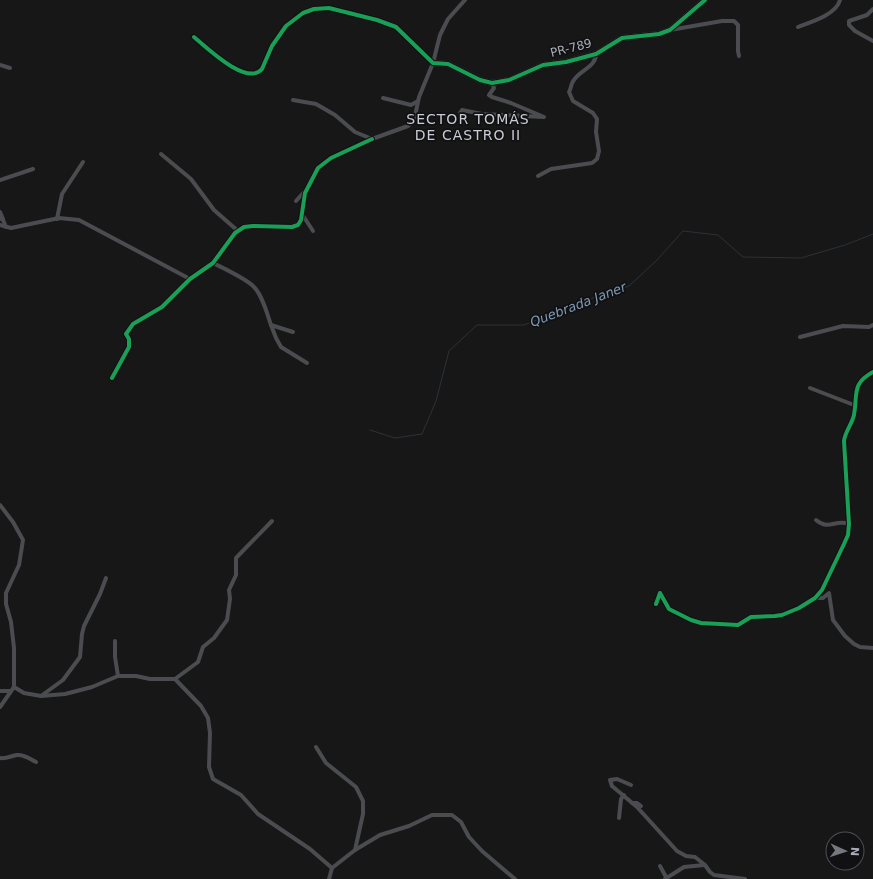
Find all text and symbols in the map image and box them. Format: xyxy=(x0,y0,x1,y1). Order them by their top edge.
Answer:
street label: PR-789 xyxy=(549,36,593,60)
district label: SECTOR TOMÁS DE CASTRO II xyxy=(406,111,530,143)
water label: Quebrada Janer xyxy=(528,279,630,330)
north arrow xyxy=(825,831,865,871)
text: N xyxy=(848,847,861,856)

